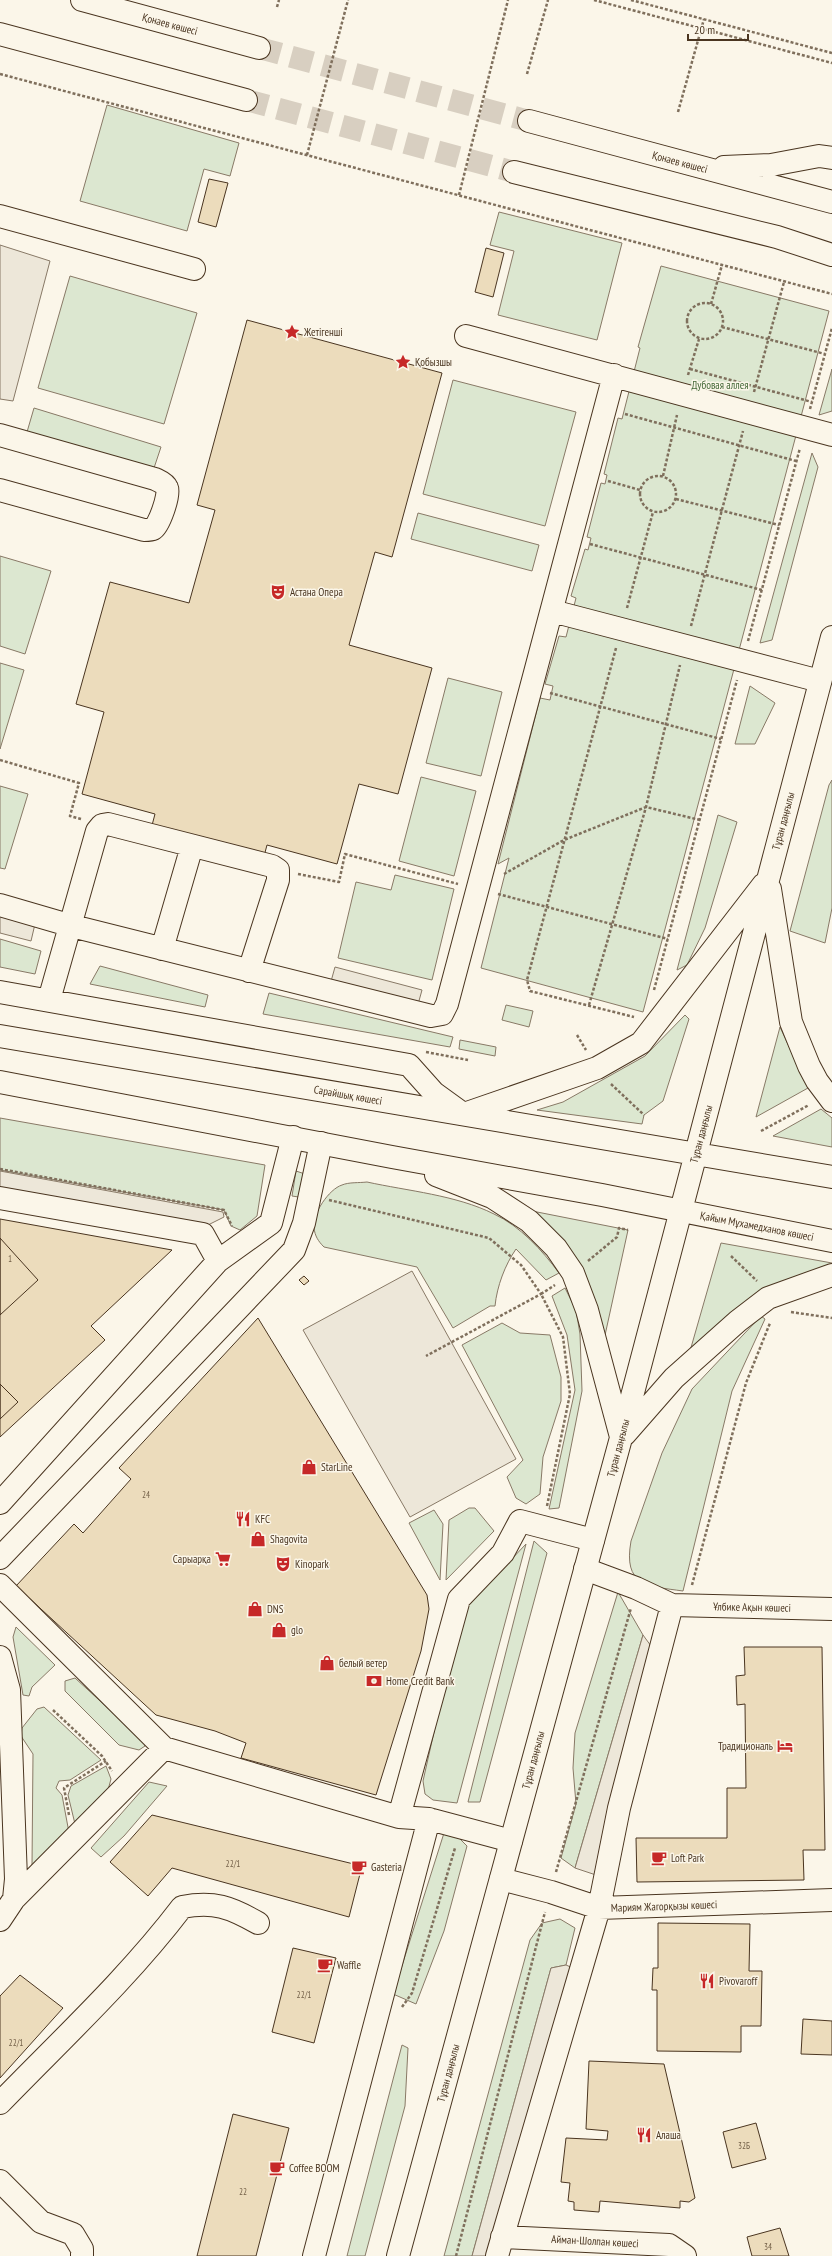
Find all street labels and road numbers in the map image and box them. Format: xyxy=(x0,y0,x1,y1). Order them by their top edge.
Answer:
street label: Қонаев көшесі xyxy=(141,10,199,38)
street label: Қонаев көшесі xyxy=(651,148,709,176)
street label: Тұран даңғылы xyxy=(769,790,797,851)
street label: Сарайшық көшесі xyxy=(313,1082,383,1108)
street label: Тұран даңғылы xyxy=(687,1103,715,1164)
street label: Қайым Мұхамедханов көшесі xyxy=(699,1208,815,1244)
street label: Тұран даңғылы xyxy=(604,1417,632,1478)
street label: Ұлбике Ақын көшесі xyxy=(713,1599,791,1615)
street label: Тұран даңғылы xyxy=(519,1729,547,1790)
street label: Мариям Жагорқызы көшесі xyxy=(611,1897,717,1915)
street label: Тұран даңғылы xyxy=(434,2042,462,2103)
street label: Айман-Шолпан көшесі xyxy=(551,2232,639,2250)

